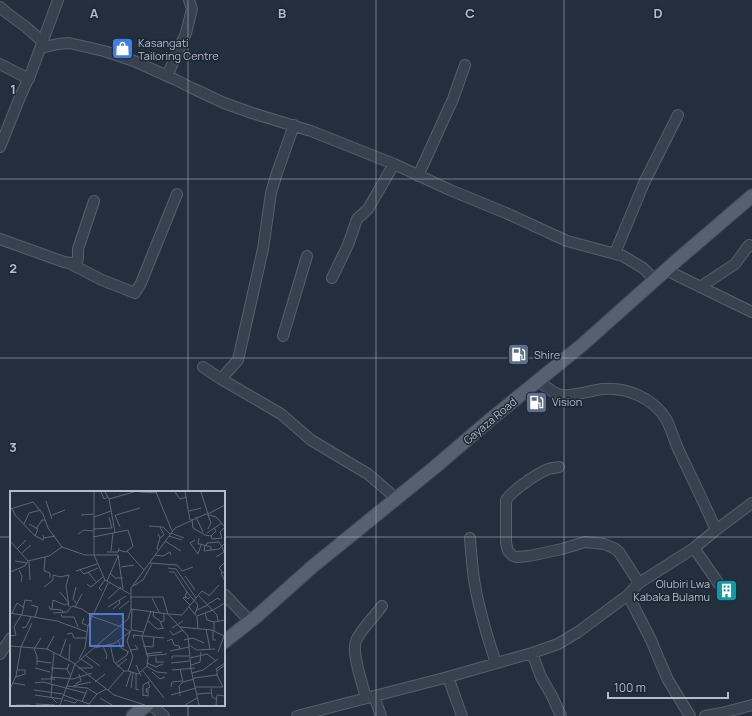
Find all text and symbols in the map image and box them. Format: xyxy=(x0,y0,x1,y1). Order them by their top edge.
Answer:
text: A xyxy=(90,4,99,22)
text: B xyxy=(278,4,286,22)
text: C xyxy=(465,4,475,22)
text: D xyxy=(653,4,663,22)
place label: Kasangati Tailoring Centre xyxy=(138,35,219,63)
shop icon: Kasangati Tailoring Centre xyxy=(109,36,135,62)
text: 1 xyxy=(10,80,16,98)
text: 2 xyxy=(9,259,17,277)
fuel station icon: Shire xyxy=(506,342,532,368)
place label: Shire xyxy=(534,347,561,362)
fuel station icon: Vision xyxy=(523,389,549,415)
street label: Gayaza Road xyxy=(460,394,519,447)
place label: Vision xyxy=(552,394,582,409)
text: 3 xyxy=(9,438,17,456)
inset map xyxy=(10,491,225,706)
place label: Olubiri Lwa Kabaka Bulamu xyxy=(633,576,710,604)
building icon: Olubiri Lwa Kabaka Bulamu xyxy=(713,577,739,603)
scale bar xyxy=(608,674,728,700)
text: 100 m xyxy=(614,679,646,696)

